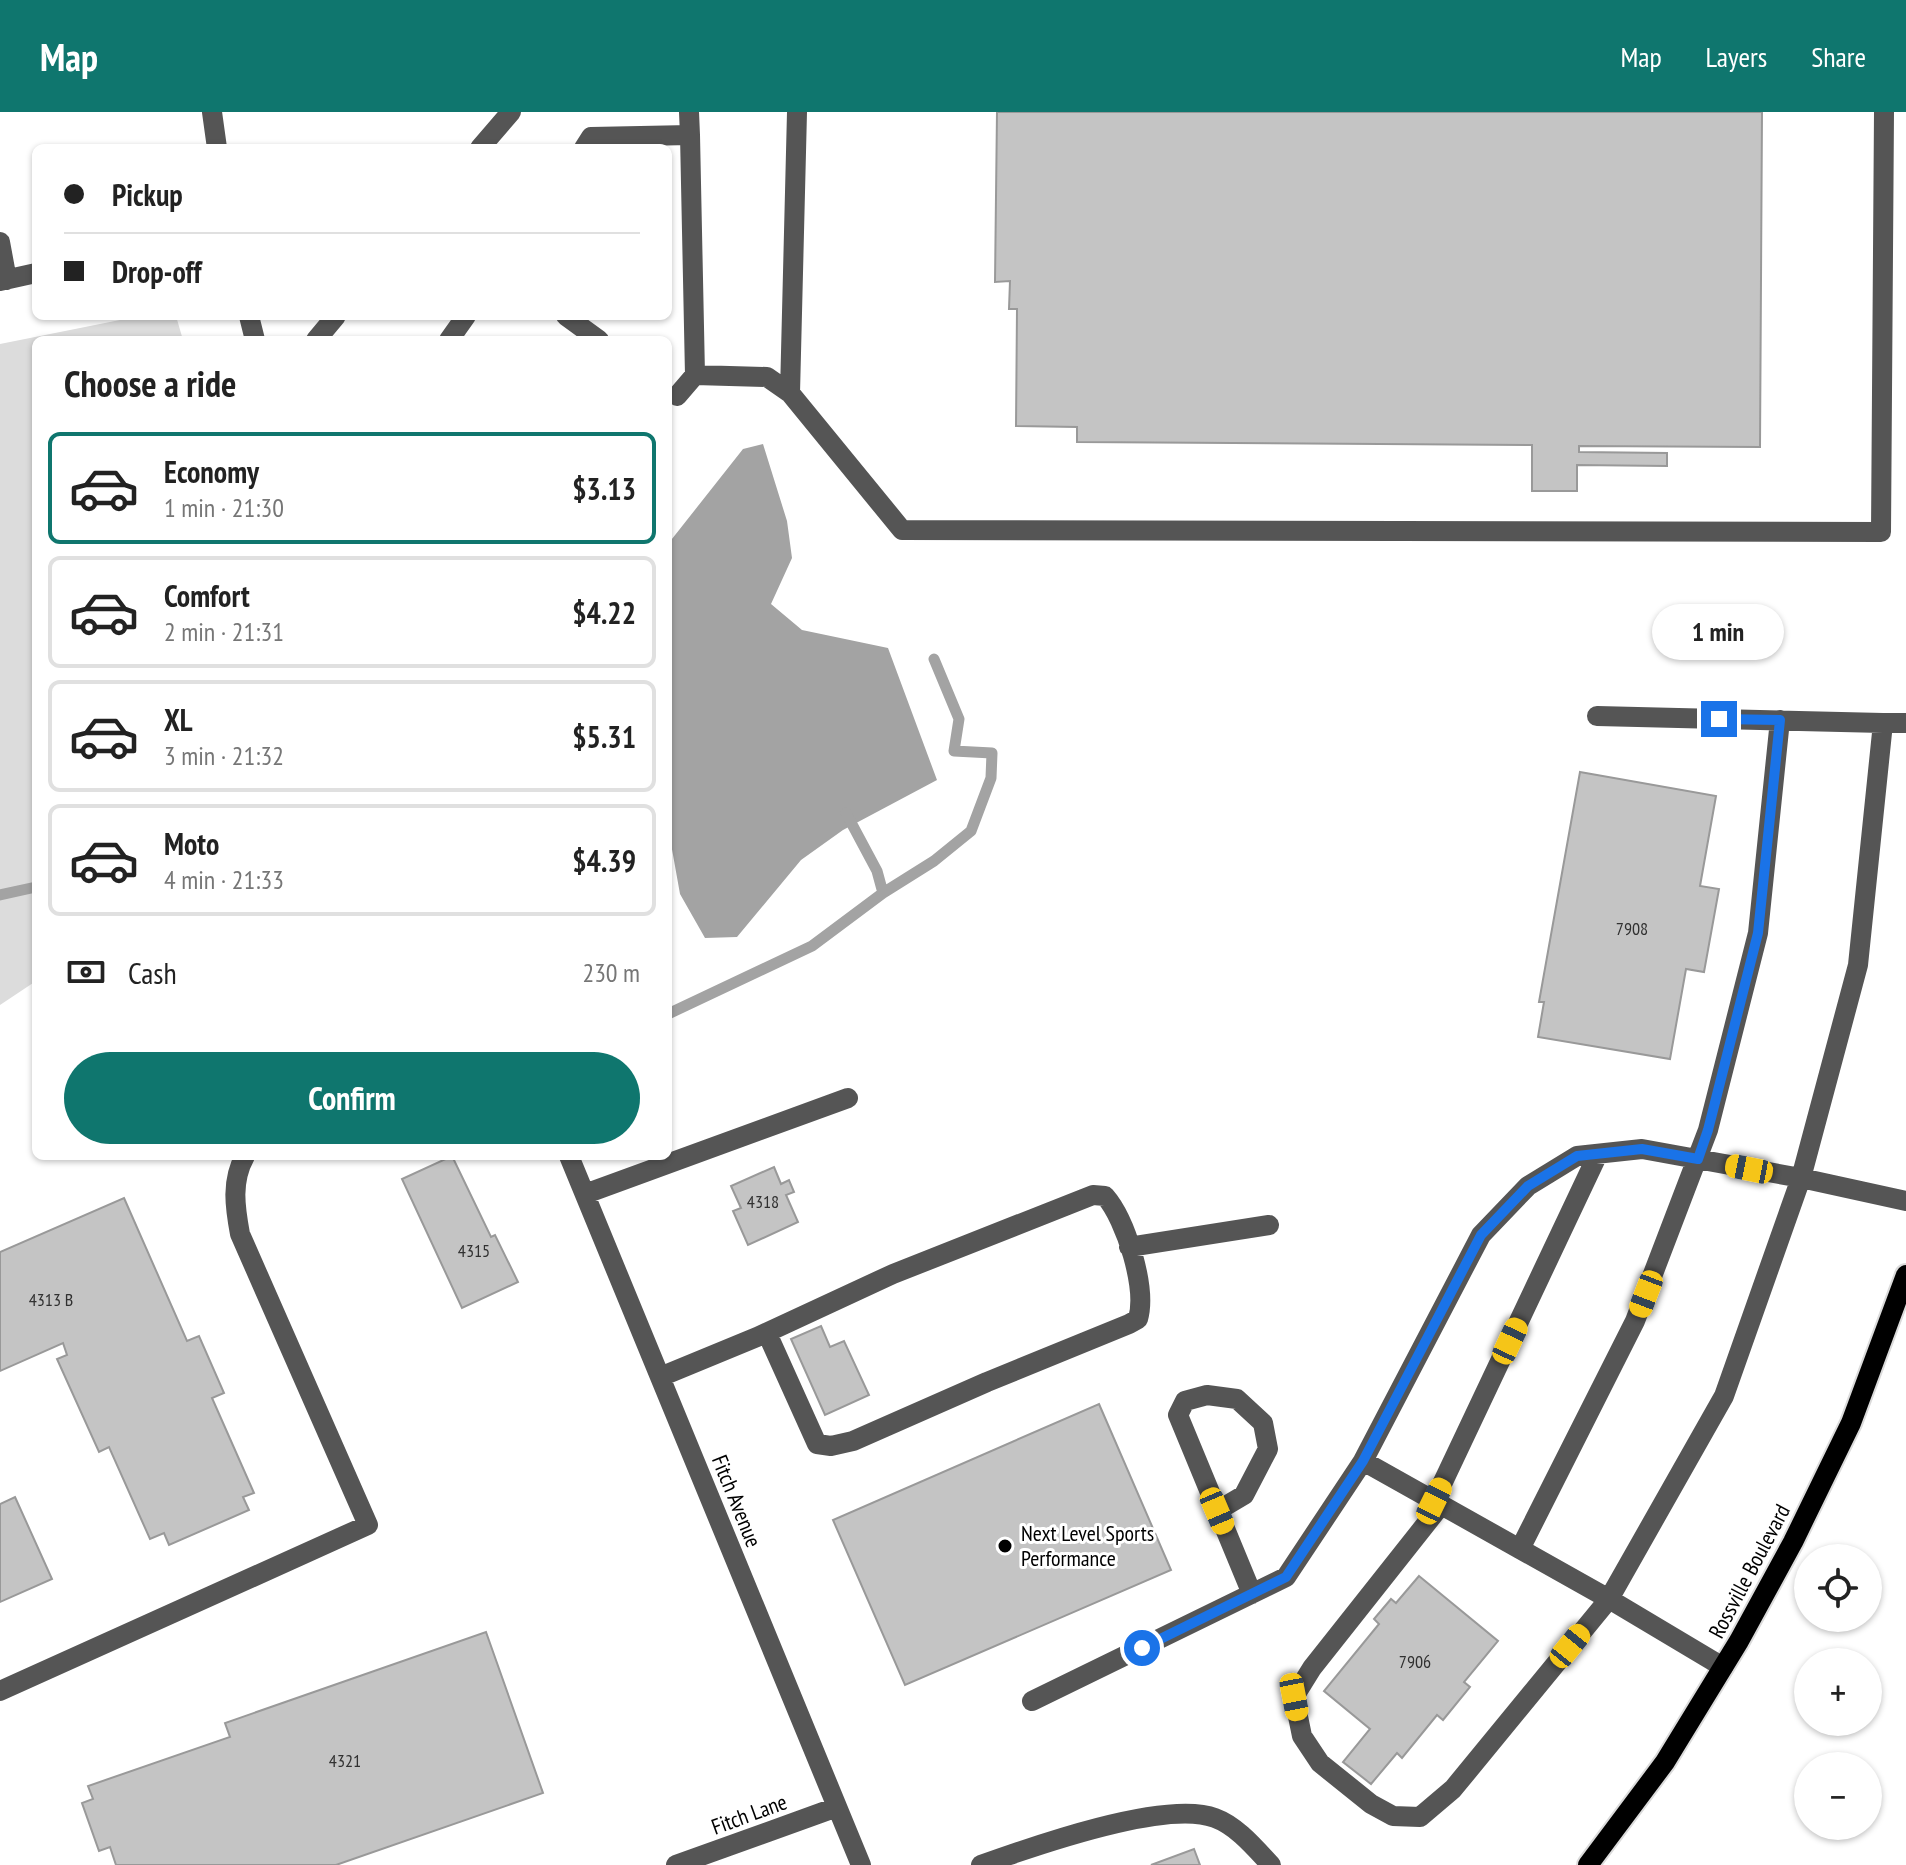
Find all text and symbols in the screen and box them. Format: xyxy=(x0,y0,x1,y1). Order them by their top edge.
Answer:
text: Map xyxy=(40,32,98,81)
text: Map xyxy=(1620,38,1662,75)
text: Layers xyxy=(1706,38,1767,75)
text: Share xyxy=(1811,38,1866,75)
text: Pickup xyxy=(112,175,183,214)
text: Drop-off xyxy=(112,252,202,291)
text: Choose a ride xyxy=(64,360,236,407)
icon: car xyxy=(68,452,140,524)
text: Economy xyxy=(164,452,259,491)
text: $3.13 xyxy=(572,469,636,508)
text: 1 min · 21:30 xyxy=(164,491,284,524)
icon: car xyxy=(68,576,140,648)
text: Comfort xyxy=(164,576,250,615)
text: $4.22 xyxy=(572,593,636,632)
callout: 1 min xyxy=(1653,603,1785,659)
text: 2 min · 21:31 xyxy=(164,615,284,648)
text: 1 min xyxy=(1692,615,1744,648)
icon: car xyxy=(68,700,140,772)
text: XL xyxy=(164,700,193,739)
route end xyxy=(1701,701,1737,737)
text: $5.31 xyxy=(572,717,636,756)
text: 3 min · 21:32 xyxy=(164,739,284,772)
icon: car xyxy=(68,824,140,896)
text: Moto xyxy=(164,824,219,863)
text: $4.39 xyxy=(572,841,636,880)
text: 4 min · 21:33 xyxy=(164,863,284,896)
house number: 7908 xyxy=(1616,917,1648,940)
icon: cash xyxy=(64,950,108,994)
text: Cash xyxy=(128,953,177,992)
text: 230 m xyxy=(582,956,640,989)
button: Confirm xyxy=(64,1052,640,1144)
car xyxy=(1723,1153,1775,1185)
house number: 4318 xyxy=(747,1190,779,1213)
house number: 4315 xyxy=(458,1239,490,1262)
car xyxy=(1626,1267,1666,1321)
house number: 4313 B xyxy=(29,1288,73,1311)
car xyxy=(1489,1314,1531,1368)
street label: Fitch Avenue xyxy=(706,1451,768,1551)
car xyxy=(1413,1474,1455,1528)
car xyxy=(1197,1484,1237,1538)
street label: Rossville Boulevard xyxy=(1702,1499,1796,1643)
place label: Next Level Sports Performance xyxy=(1021,1519,1154,1572)
marker: Next Level Sports Performance xyxy=(996,1537,1014,1555)
map controls xyxy=(1794,1544,1882,1840)
button: locate xyxy=(1794,1544,1882,1632)
car xyxy=(1546,1620,1594,1672)
route start xyxy=(1124,1630,1160,1666)
button: + xyxy=(1794,1648,1882,1736)
house number: 7906 xyxy=(1399,1650,1431,1673)
car xyxy=(1278,1671,1310,1723)
house number: 4321 xyxy=(329,1749,361,1772)
button: − xyxy=(1794,1752,1882,1840)
street label: Fitch Lane xyxy=(707,1787,791,1841)

